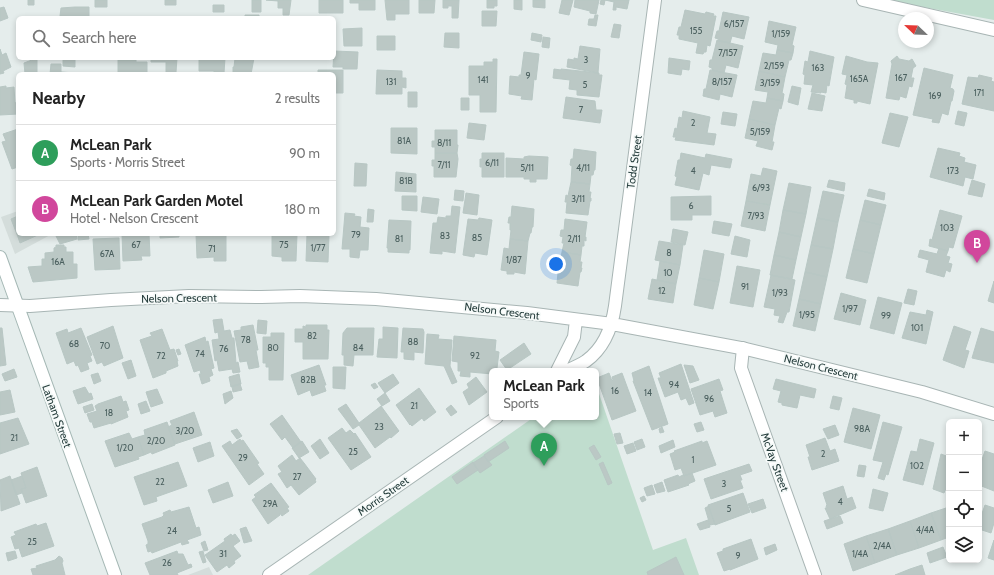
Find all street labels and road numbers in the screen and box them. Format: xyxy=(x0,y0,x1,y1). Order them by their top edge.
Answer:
street label: Todd Street xyxy=(623,134,645,190)
street label: Nelson Crescent xyxy=(141,290,217,306)
street label: Nelson Crescent xyxy=(464,299,541,323)
street label: Nelson Crescent xyxy=(783,351,860,383)
street label: Latham Street xyxy=(39,383,75,450)
street label: McVay Street xyxy=(758,431,792,493)
street label: Morris Street xyxy=(355,473,412,519)

